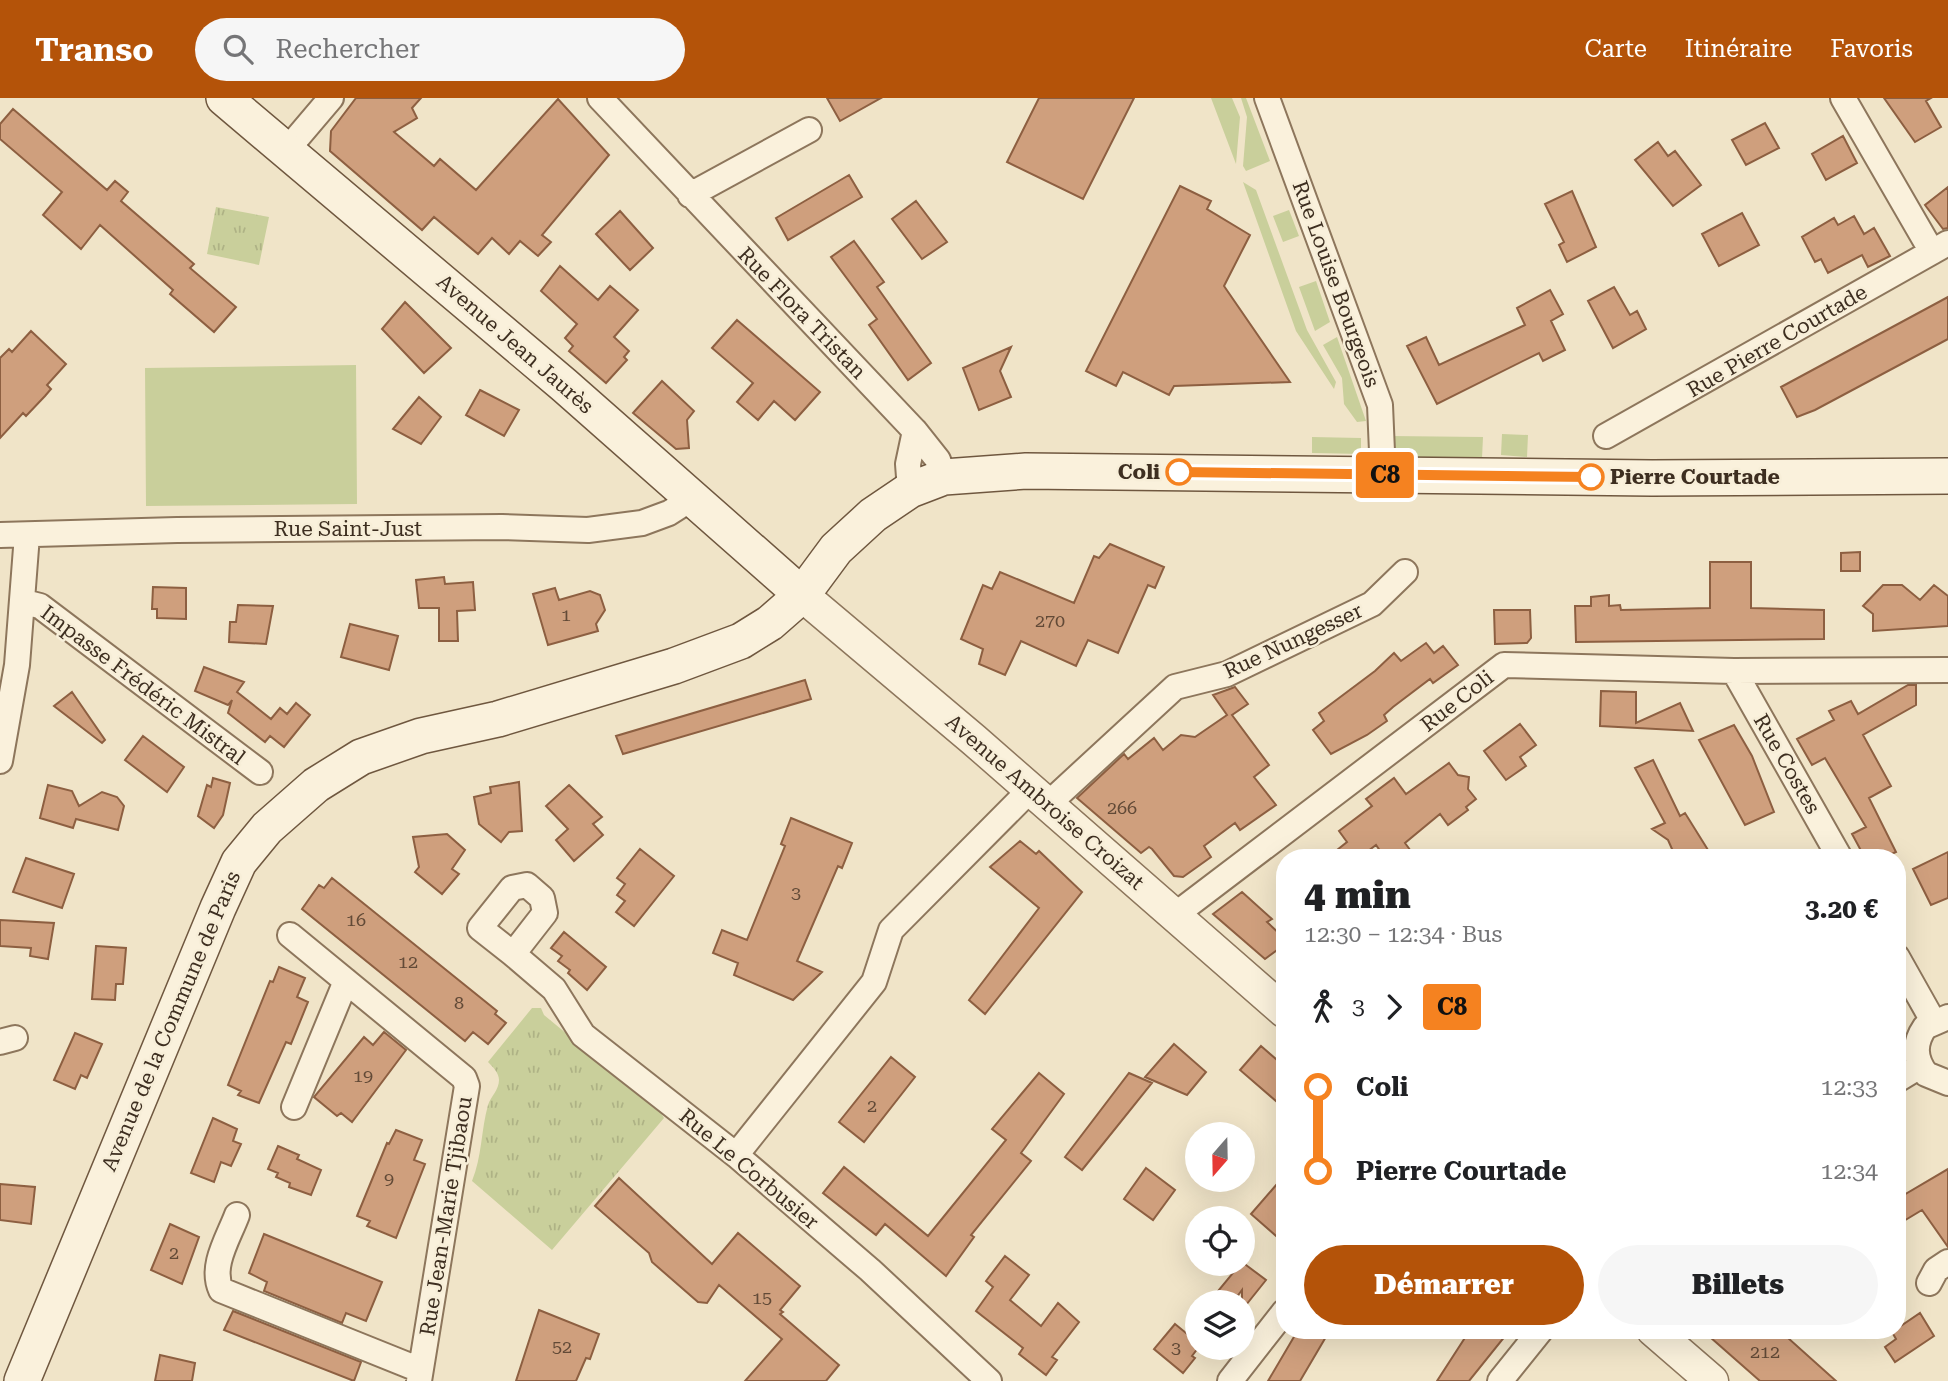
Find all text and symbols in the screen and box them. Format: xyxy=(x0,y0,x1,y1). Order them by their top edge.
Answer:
search box xyxy=(195,18,685,81)
text: Transo xyxy=(35,30,153,69)
icon: search xyxy=(219,30,257,68)
text: Rechercher xyxy=(275,34,420,64)
text: Carte xyxy=(1585,35,1647,63)
text: Itinéraire xyxy=(1685,35,1792,63)
text: Favoris xyxy=(1830,35,1913,63)
street label: Rue Louise Bourgeois xyxy=(1287,178,1385,391)
street label: Rue Flora Tristan xyxy=(733,242,871,384)
street label: Avenue Jean Jaurès xyxy=(432,270,598,418)
street label: Rue Pierre Courtade xyxy=(1683,280,1871,402)
line badge: C8 xyxy=(1354,452,1416,498)
marker: Coli xyxy=(1166,459,1192,485)
place label: Coli xyxy=(1118,460,1160,484)
text: C8 xyxy=(1370,461,1400,489)
marker: Pierre Courtade xyxy=(1578,464,1604,490)
place label: Pierre Courtade xyxy=(1610,465,1780,489)
street label: Rue Saint-Just xyxy=(274,517,422,541)
street label: Rue Nungesser xyxy=(1220,598,1366,684)
street label: Impasse Frédéric Mistral xyxy=(36,600,250,770)
house number: 1 xyxy=(561,604,571,625)
house number: 270 xyxy=(1035,610,1065,631)
street label: Rue Coli xyxy=(1416,665,1498,737)
street label: Avenue Ambroise Croizat xyxy=(941,709,1149,895)
street label: Rue Costes xyxy=(1749,710,1825,818)
house number: 266 xyxy=(1107,797,1137,818)
street label: Avenue de la Commune de Paris xyxy=(97,867,245,1175)
text: 4 min xyxy=(1304,873,1411,917)
house number: 3 xyxy=(791,882,801,903)
text: 3.20 € xyxy=(1805,894,1878,924)
house number: 16 xyxy=(346,909,366,930)
text: 12:30 – 12:34 · Bus xyxy=(1304,921,1502,948)
house number: 12 xyxy=(398,951,418,972)
icon: walk xyxy=(1304,988,1342,1026)
icon: forward xyxy=(1375,988,1413,1026)
house number: 8 xyxy=(454,992,464,1013)
text: 3 xyxy=(1352,993,1365,1020)
text: C8 xyxy=(1437,993,1467,1021)
house number: 19 xyxy=(353,1065,373,1086)
text: Coli xyxy=(1356,1072,1408,1102)
text: 12:33 xyxy=(1821,1074,1878,1101)
street label: Rue Jean-Marie Tjibaou xyxy=(415,1095,477,1337)
house number: 2 xyxy=(867,1095,877,1116)
street label: Rue Le Corbusier xyxy=(675,1104,824,1234)
north arrow xyxy=(1185,1122,1255,1192)
map controls xyxy=(1185,1122,1255,1360)
text: Pierre Courtade xyxy=(1356,1156,1566,1186)
text: 12:34 xyxy=(1821,1158,1878,1185)
house number: 9 xyxy=(384,1168,394,1189)
button: locate xyxy=(1185,1206,1255,1276)
house number: 2 xyxy=(169,1242,179,1263)
button: Démarrer xyxy=(1304,1245,1584,1325)
button: Billets xyxy=(1598,1245,1878,1325)
house number: 15 xyxy=(752,1287,772,1308)
button: layers xyxy=(1185,1290,1255,1360)
house number: 52 xyxy=(552,1336,572,1357)
house number: 3 xyxy=(1171,1337,1181,1358)
house number: 212 xyxy=(1750,1341,1780,1362)

